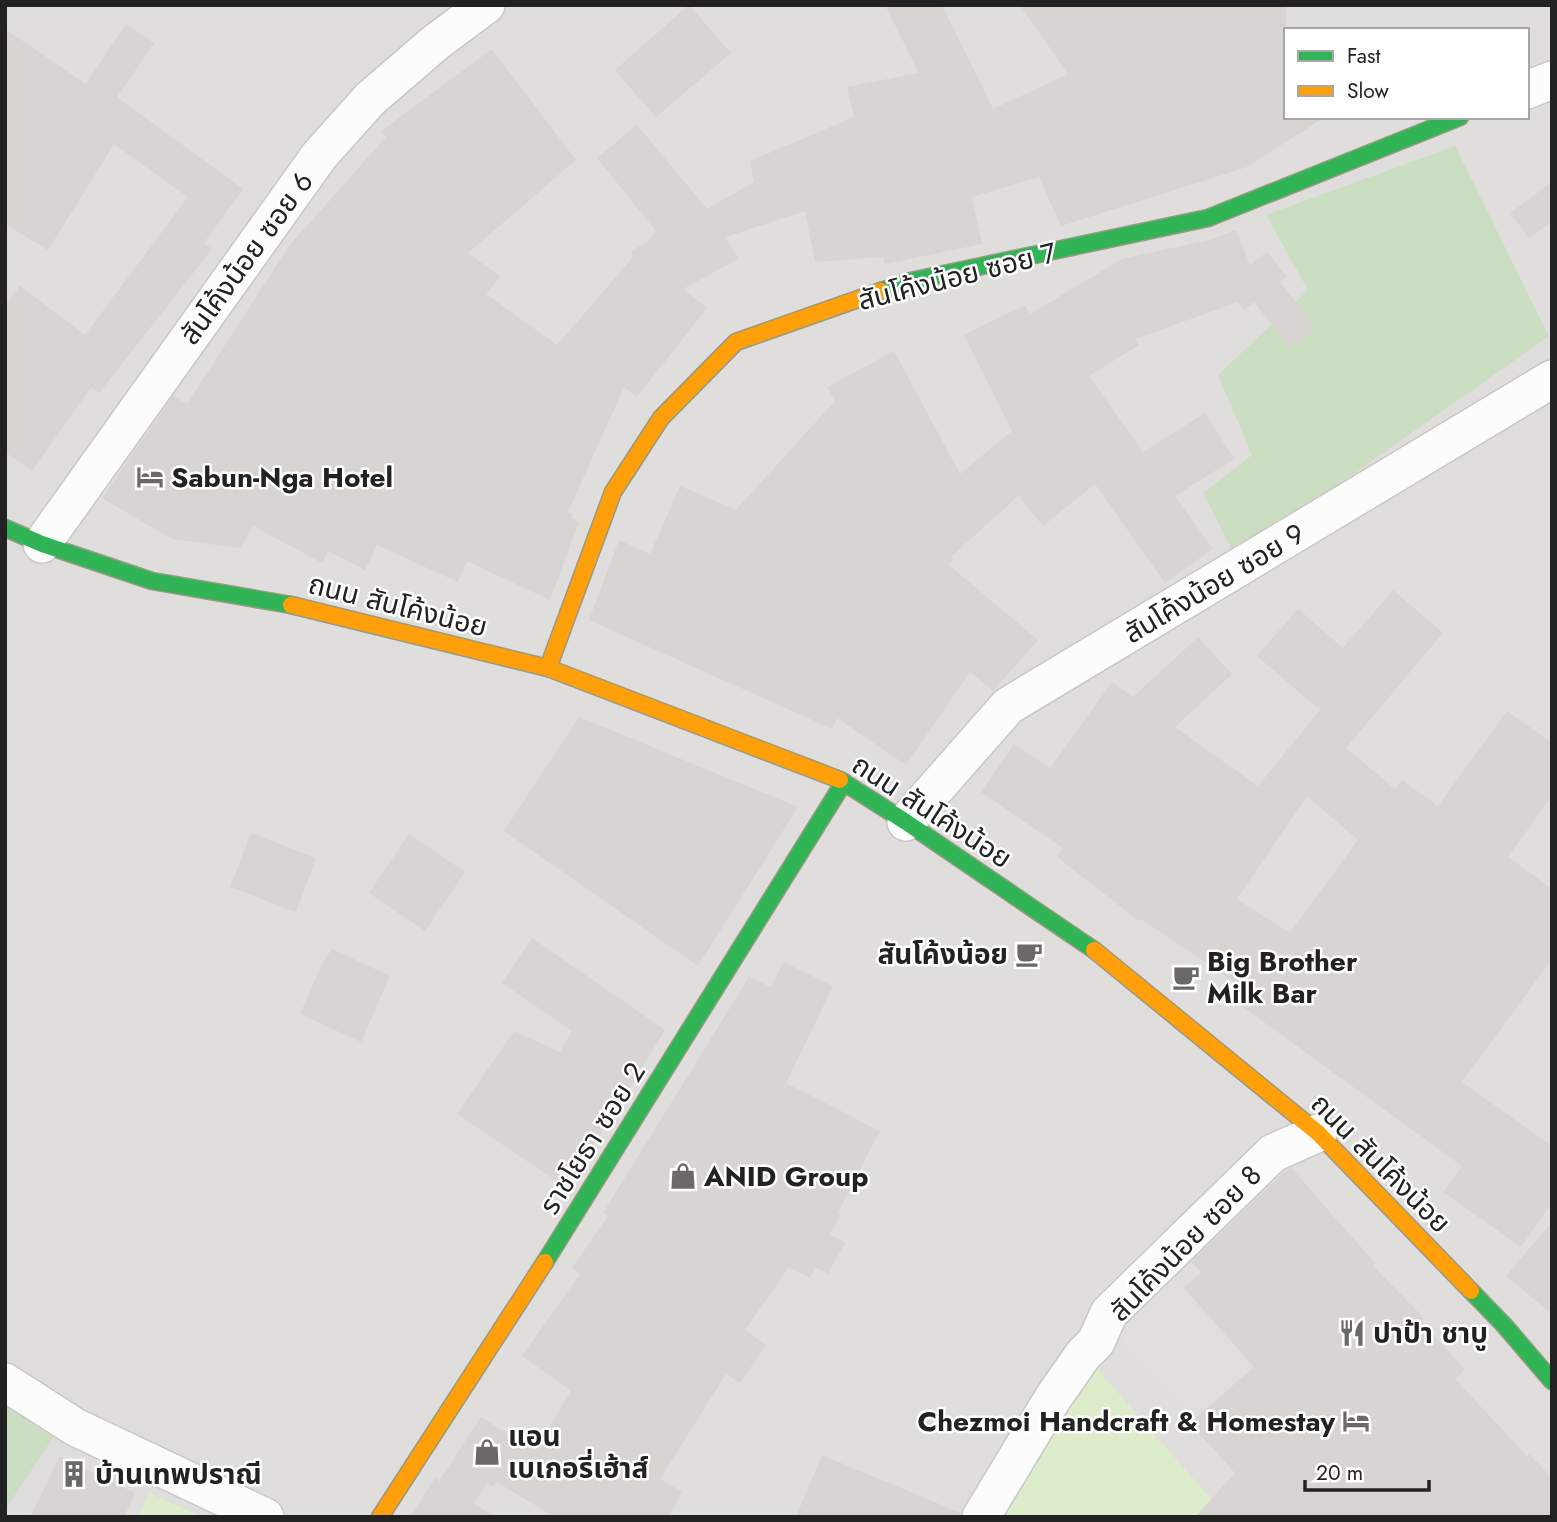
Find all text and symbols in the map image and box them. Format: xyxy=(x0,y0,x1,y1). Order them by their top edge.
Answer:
legend xyxy=(1284,28,1529,119)
text: Fast xyxy=(1347,41,1380,71)
text: Slow xyxy=(1347,76,1389,106)
street label: สันโค้งน้อย ซอย 6 xyxy=(170,163,323,353)
street label: สันโค้งน้อย ซอย 7 xyxy=(853,232,1061,321)
place label: Sabun-Nga Hotel xyxy=(171,457,393,498)
hotel icon: Sabun-Nga Hotel xyxy=(135,462,165,492)
street label: สันโค้งน้อย ซอย 9 xyxy=(1116,513,1313,654)
street label: ถนน สันโค้งน้อย xyxy=(304,563,492,648)
street label: ถนน สันโค้งน้อย xyxy=(844,744,1020,879)
place label: สันโค้งน้อย xyxy=(877,934,1008,975)
cafe icon: สันโค้งน้อย xyxy=(1014,939,1044,969)
place label: Big Brother Milk Bar xyxy=(1207,941,1358,1014)
cafe icon: Big Brother Milk Bar xyxy=(1171,962,1201,992)
street label: ราชโยธา ซอย 2 xyxy=(529,1054,656,1222)
street label: ถนน สันโค้งน้อย xyxy=(1301,1084,1460,1243)
place label: ANID Group xyxy=(703,1156,868,1197)
street label: สันโค้งน้อย ซอย 8 xyxy=(1100,1156,1271,1331)
shop icon: ANID Group xyxy=(668,1161,698,1191)
place label: ปาป้า ชาบู xyxy=(1373,1313,1488,1354)
restaurant icon: ปาป้า ชาบู xyxy=(1337,1318,1367,1348)
place label: Chezmoi Handcraft & Homestay xyxy=(918,1401,1335,1442)
hotel icon: Chezmoi Handcraft & Homestay xyxy=(1341,1406,1371,1436)
place label: แอน เบเกอรี่เฮ้าส์ xyxy=(508,1416,649,1489)
shop icon: แอน เบเกอรี่เฮ้าส์ xyxy=(472,1437,502,1467)
scale bar xyxy=(1305,1448,1429,1492)
place label: บ้านเทพปราณี xyxy=(95,1454,262,1495)
text: 20 m xyxy=(1316,1458,1363,1488)
building icon: บ้านเทพปราณี xyxy=(59,1459,89,1489)

